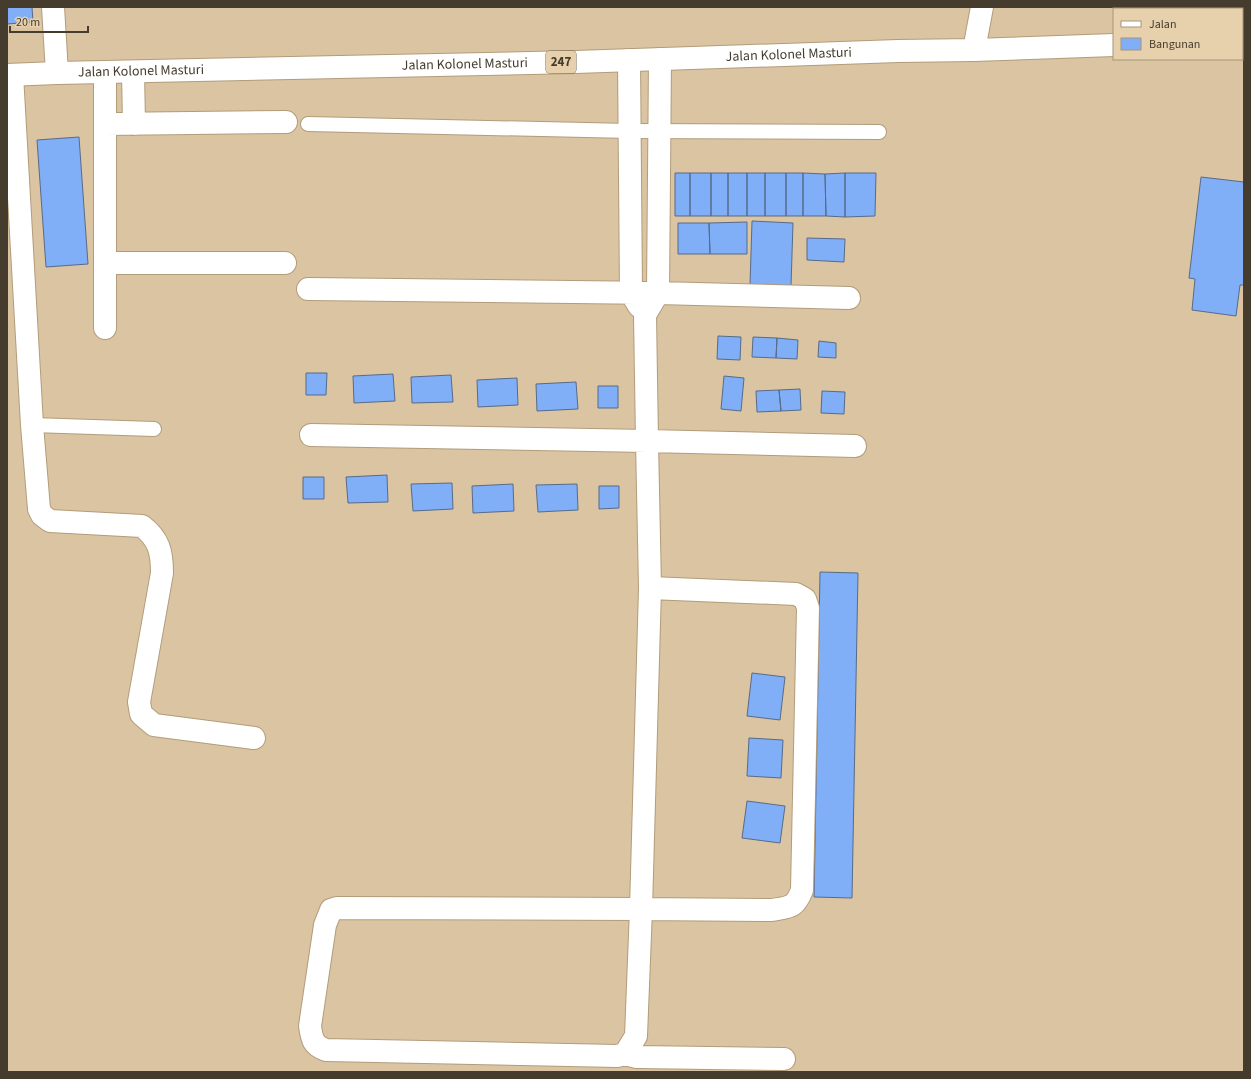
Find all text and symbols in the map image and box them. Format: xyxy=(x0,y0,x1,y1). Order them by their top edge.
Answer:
scale bar xyxy=(10,8,88,34)
legend xyxy=(1113,8,1243,60)
text: 20 m xyxy=(16,14,40,31)
text: Jalan xyxy=(1149,16,1176,33)
text: Bangunan xyxy=(1149,36,1200,53)
street label: Jalan Kolonel Masturi xyxy=(725,43,852,67)
road number: 247 xyxy=(546,51,576,73)
street label: Jalan Kolonel Masturi xyxy=(402,53,528,76)
street label: Jalan Kolonel Masturi xyxy=(78,60,204,83)

